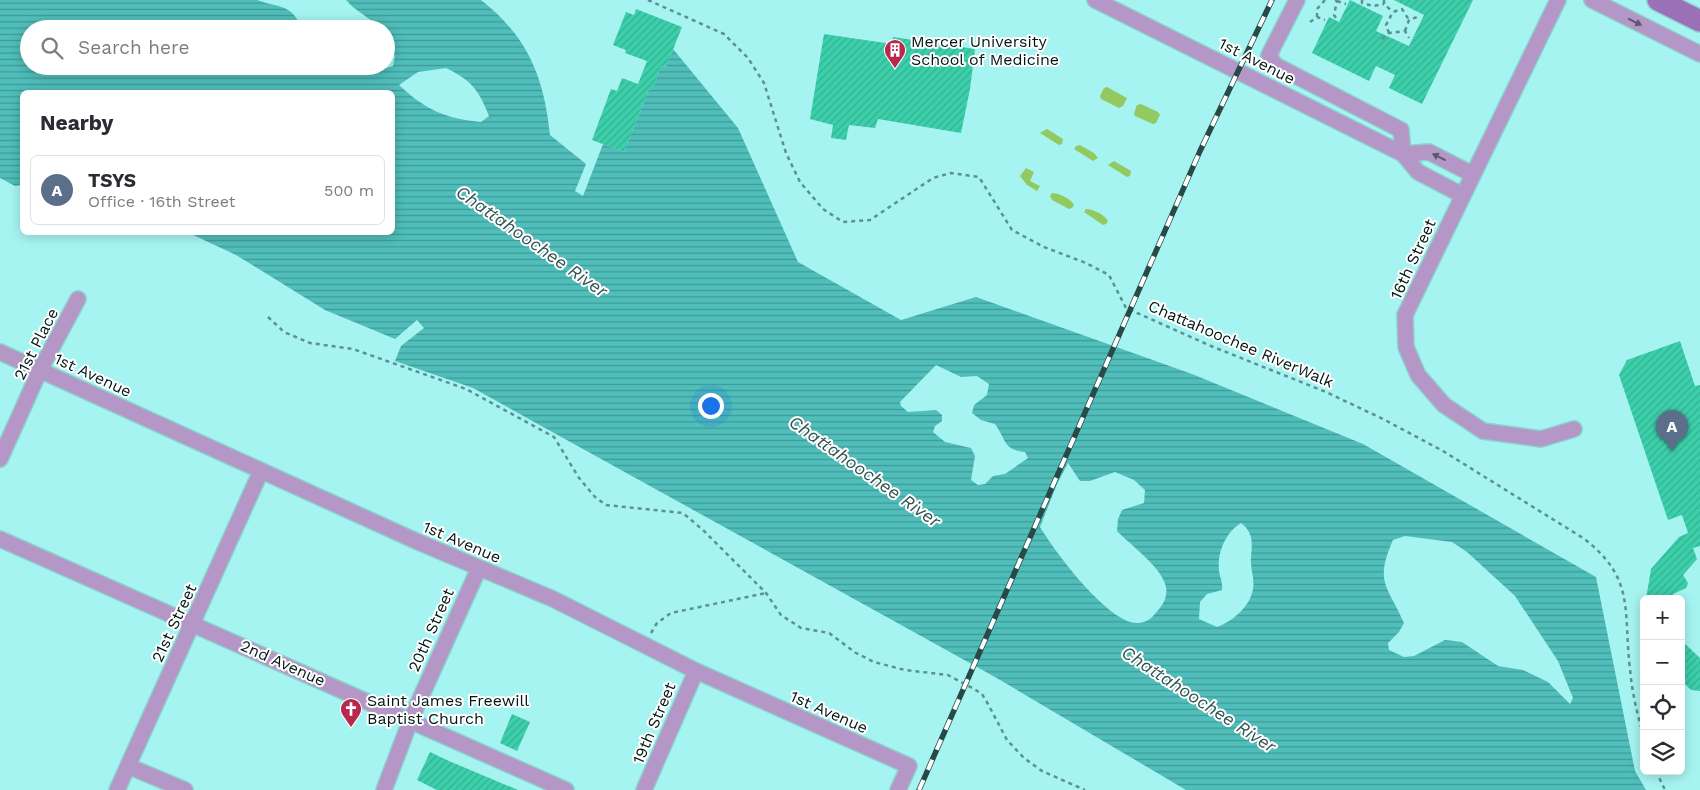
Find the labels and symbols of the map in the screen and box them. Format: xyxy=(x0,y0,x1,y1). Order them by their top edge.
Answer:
one-way arrow xyxy=(1628,18,1642,26)
place label: Mercer University School of Medicine xyxy=(911,32,1059,69)
street label: 1st Avenue xyxy=(1216,34,1298,88)
building icon: Mercer University School of Medicine xyxy=(883,38,907,69)
one-way arrow xyxy=(1432,153,1446,161)
water label: Chattahoochee River xyxy=(452,181,613,302)
street label: 16th Street xyxy=(1386,216,1440,302)
street label: Chattahoochee RiverWalk xyxy=(1145,296,1337,392)
street label: 21st Place xyxy=(10,305,62,383)
street label: 1st Avenue xyxy=(51,349,135,401)
your location xyxy=(698,393,724,419)
pin: A xyxy=(1656,410,1688,451)
water label: Chattahoochee River xyxy=(785,411,946,532)
street label: 1st Avenue xyxy=(420,517,504,567)
street label: 21st Street xyxy=(148,581,201,665)
street label: 20th Street xyxy=(404,585,458,675)
street label: 2nd Avenue xyxy=(238,636,328,690)
water label: Chattahoochee River xyxy=(1118,641,1281,757)
street label: 19th Street xyxy=(628,679,680,766)
street label: 1st Avenue xyxy=(787,686,871,738)
place label: Saint James Freewill Baptist Church xyxy=(367,691,529,728)
church icon: Saint James Freewill Baptist Church xyxy=(339,697,363,728)

